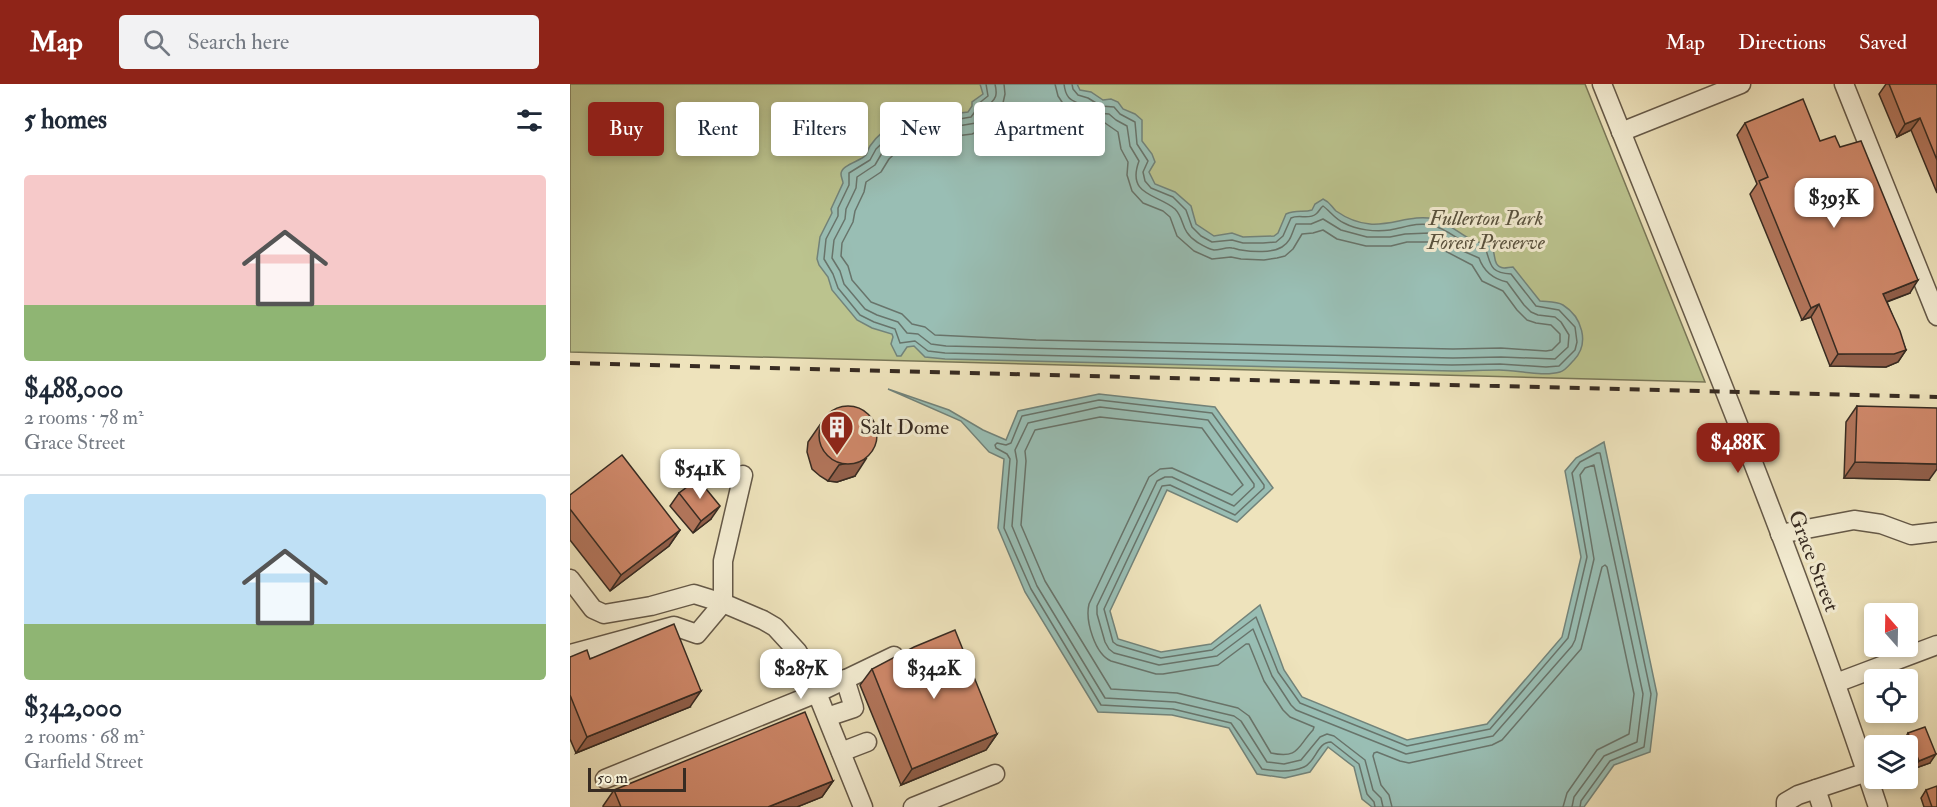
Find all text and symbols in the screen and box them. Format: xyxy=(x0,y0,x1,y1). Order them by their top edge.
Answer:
search box xyxy=(119,15,539,69)
text: Map xyxy=(30,25,83,60)
icon: search xyxy=(140,26,173,59)
text: Search here xyxy=(188,28,289,56)
text: Map xyxy=(1665,29,1705,56)
text: Directions xyxy=(1738,29,1826,56)
text: Saved xyxy=(1859,29,1907,56)
chip: Buy xyxy=(588,102,664,156)
chip: Rent xyxy=(676,102,759,156)
chip: Filters xyxy=(771,102,868,156)
chip: New xyxy=(880,102,962,156)
chip: Apartment xyxy=(974,102,1105,156)
text: 5 homes xyxy=(24,104,107,136)
icon: filters xyxy=(513,104,546,137)
pin: $393K xyxy=(1792,178,1876,229)
text: $393K xyxy=(1809,185,1859,210)
park label: Fullerton Park Forest Preserve xyxy=(1426,205,1546,256)
icon: home xyxy=(231,214,339,322)
text: $488,000 xyxy=(24,373,123,405)
text: 2 rooms · 78 m² xyxy=(24,405,144,430)
building icon: Salt Dome xyxy=(819,409,855,456)
place label: Salt Dome xyxy=(860,414,949,441)
pin: $488K xyxy=(1696,423,1780,474)
text: Grace Street xyxy=(24,430,125,455)
text: $488K xyxy=(1711,430,1765,455)
pin: $541K xyxy=(658,449,742,500)
text: $541K xyxy=(674,456,726,481)
street label: Grace Street xyxy=(1782,507,1845,616)
icon: home xyxy=(231,533,339,641)
north arrow xyxy=(1864,603,1918,657)
map controls xyxy=(1864,603,1918,789)
pin: $287K xyxy=(759,649,843,700)
pin: $342K xyxy=(892,649,976,700)
text: $287K xyxy=(774,656,828,681)
text: $342K xyxy=(907,656,961,681)
button: locate xyxy=(1864,669,1918,723)
text: $342,000 xyxy=(24,692,122,724)
text: 2 rooms · 68 m² xyxy=(24,724,145,749)
button: layers xyxy=(1864,735,1918,789)
text: Garfield Street xyxy=(24,749,143,774)
scale bar xyxy=(588,765,686,792)
text: 50 m xyxy=(597,768,628,788)

